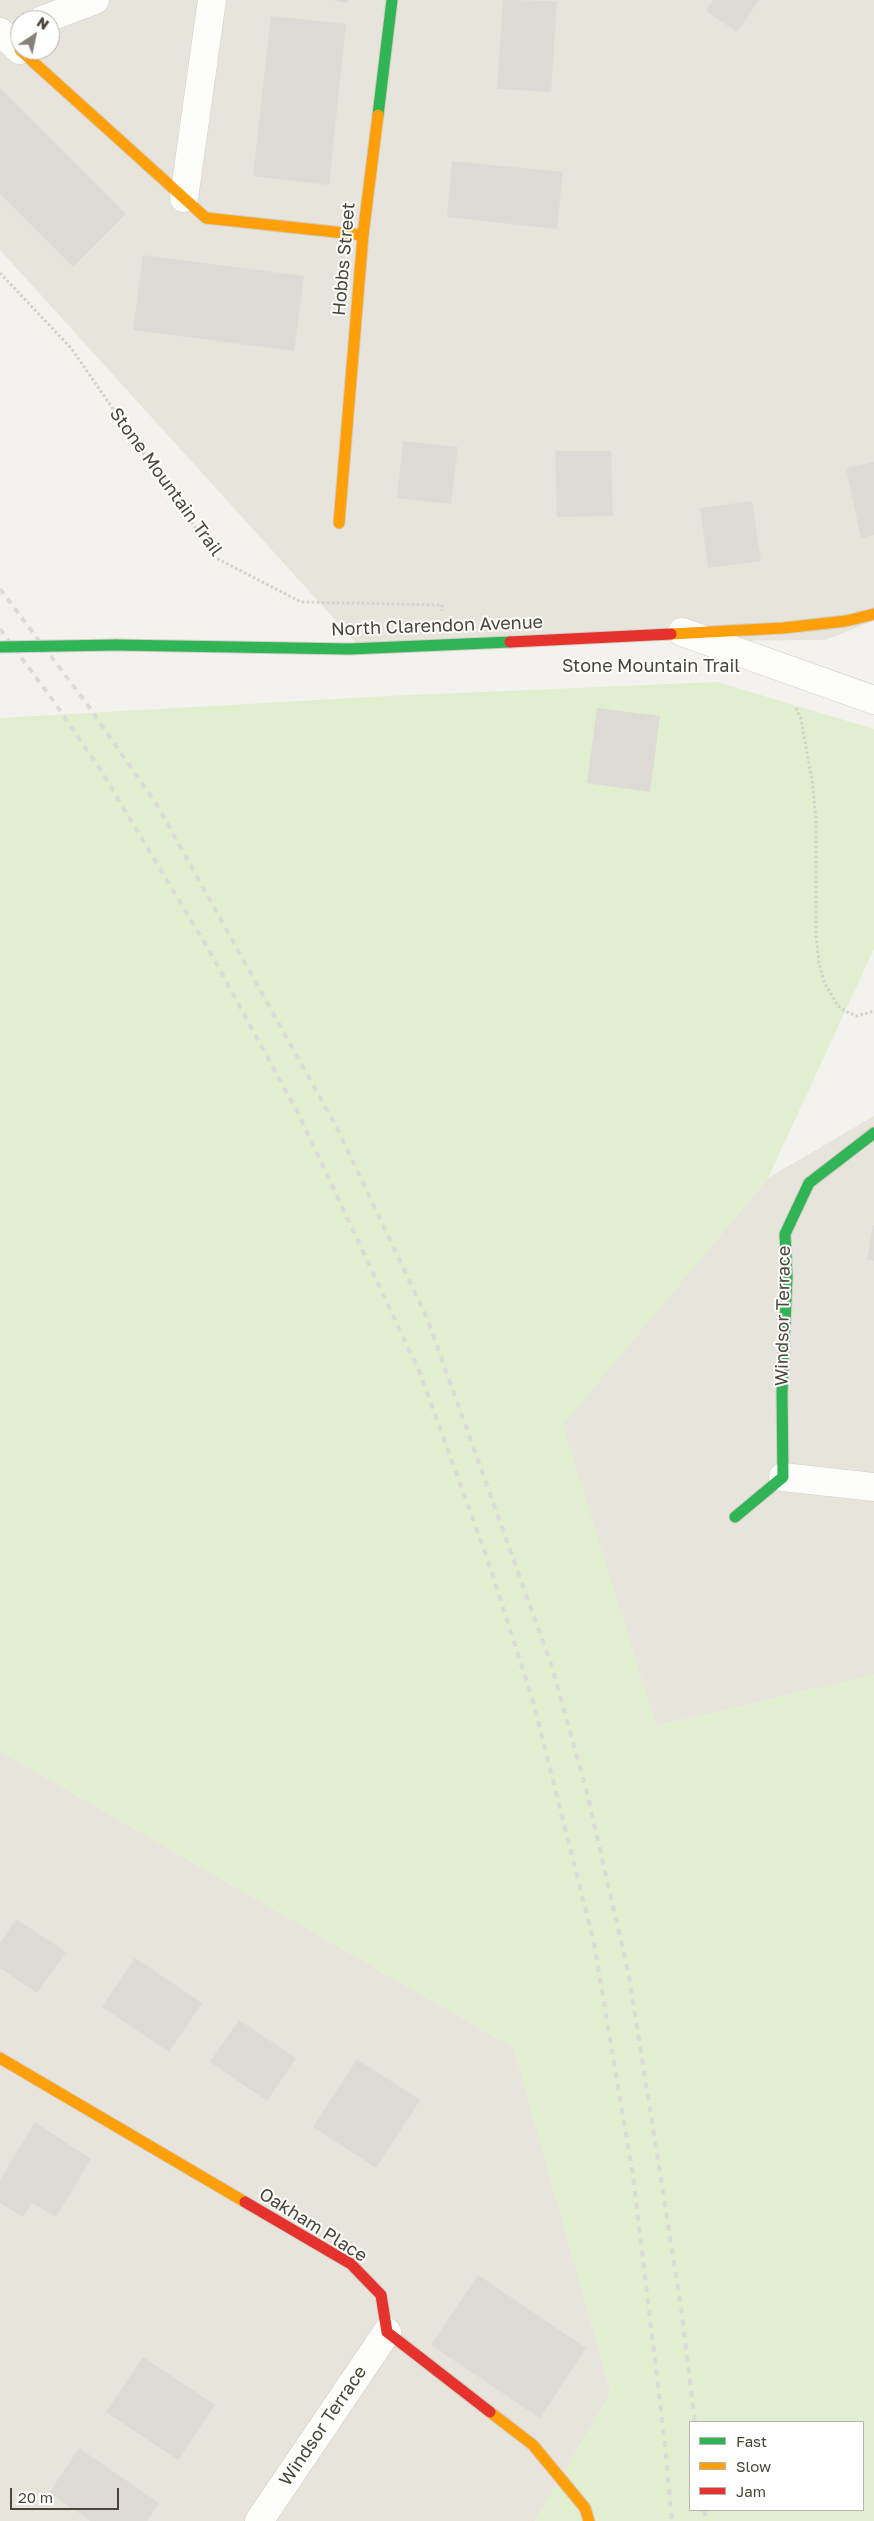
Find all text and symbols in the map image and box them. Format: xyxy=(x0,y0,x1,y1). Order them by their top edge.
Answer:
north arrow xyxy=(10,10,60,60)
text: N xyxy=(34,13,52,33)
street label: Hobbs Street xyxy=(328,201,360,317)
street label: Stone Mountain Trail xyxy=(105,404,227,560)
street label: North Clarendon Avenue xyxy=(331,612,543,640)
street label: Stone Mountain Trail xyxy=(562,655,740,677)
street label: Windsor Terrace xyxy=(771,1246,795,1386)
street label: Oakham Place xyxy=(255,2183,371,2267)
street label: Windsor Terrace xyxy=(275,2362,371,2490)
legend xyxy=(689,2421,864,2511)
text: Fast xyxy=(736,2432,767,2450)
text: Slow xyxy=(736,2457,771,2475)
scale bar xyxy=(12,2478,121,2510)
text: Jam xyxy=(736,2482,766,2500)
text: 20 m xyxy=(18,2488,53,2506)

